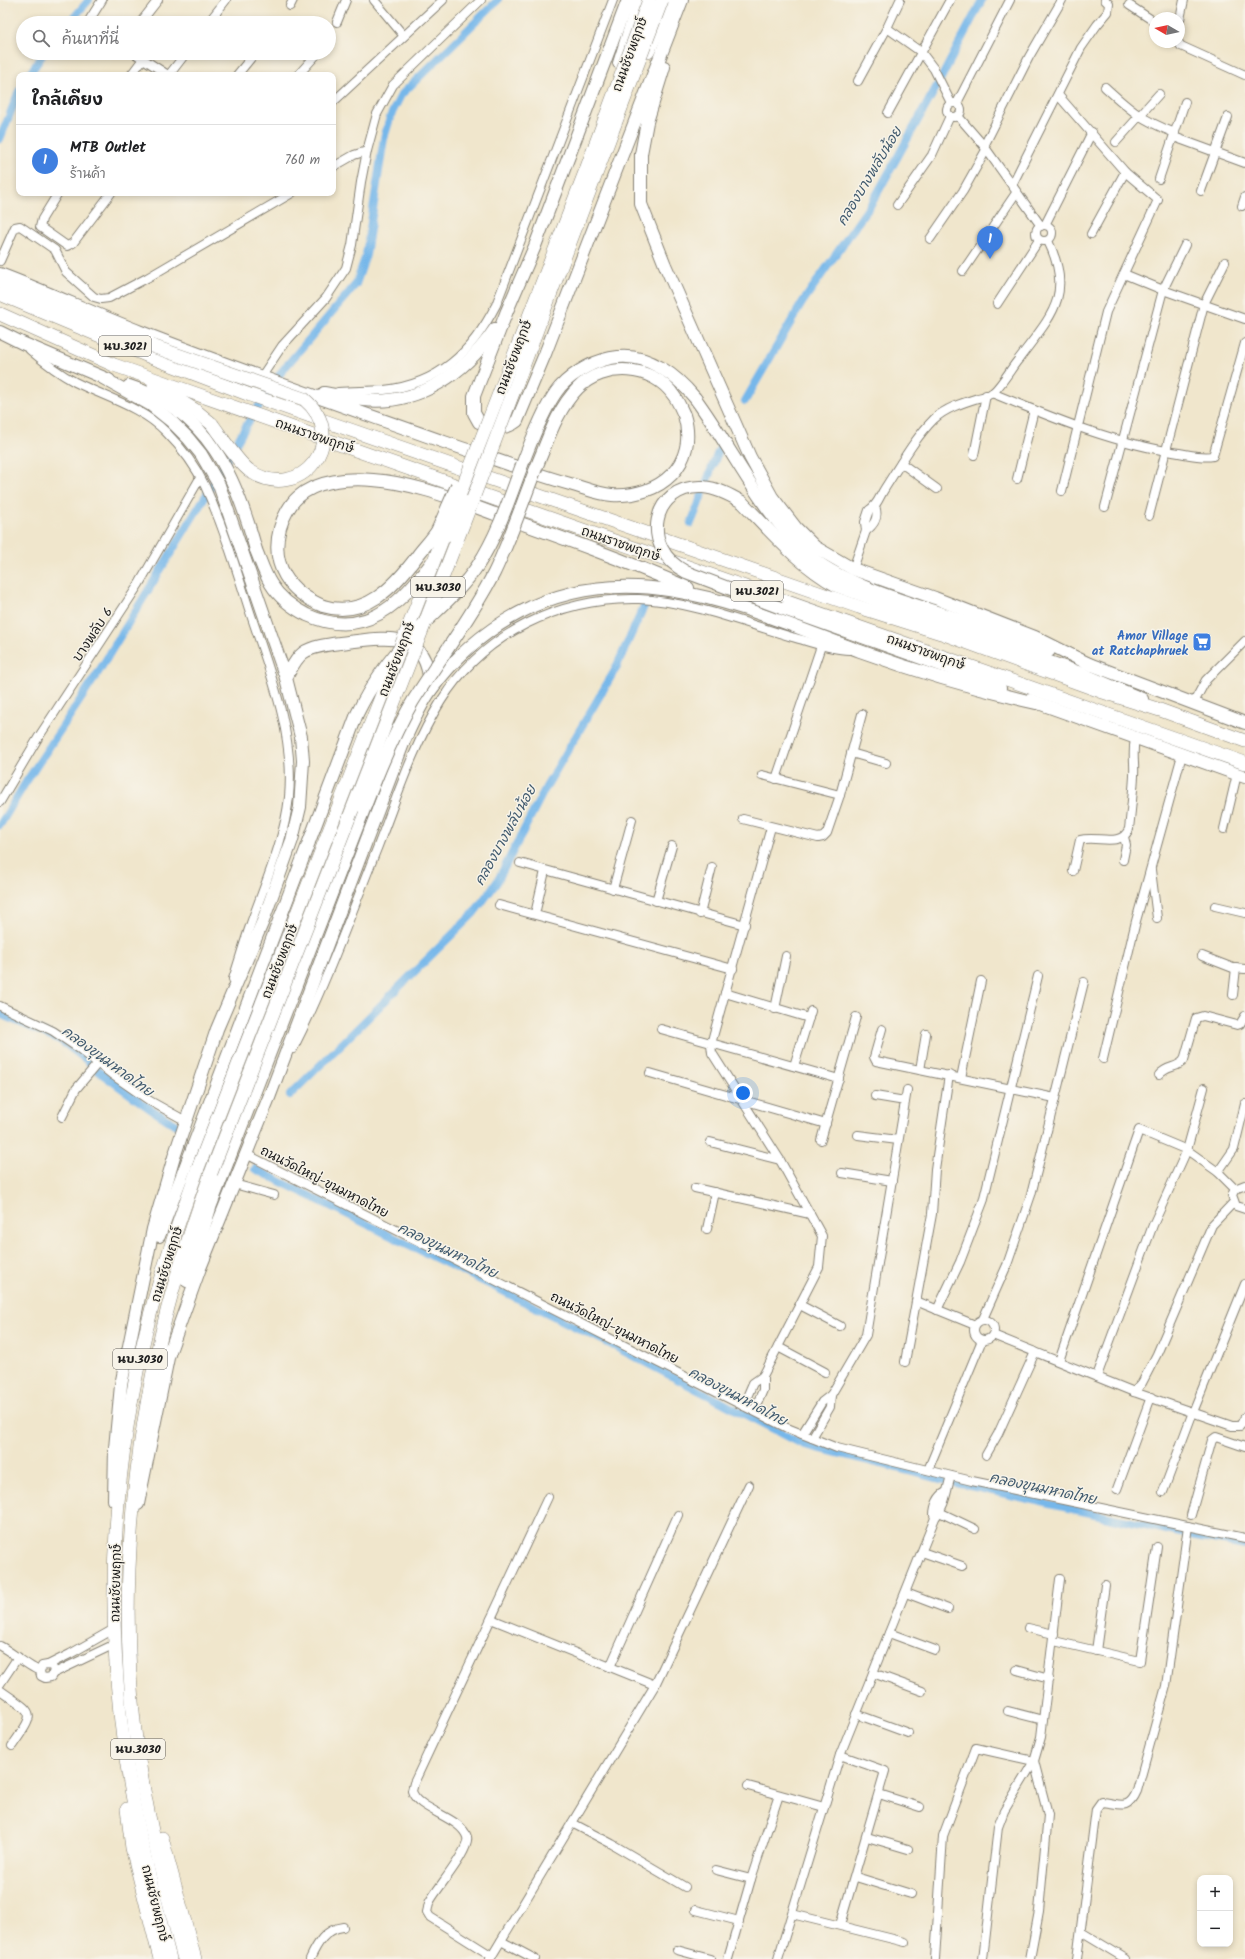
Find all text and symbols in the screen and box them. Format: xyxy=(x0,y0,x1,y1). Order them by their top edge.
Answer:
north arrow xyxy=(1149,12,1185,48)
street label: ถนนชัยพฤกษ์ xyxy=(607,14,654,95)
search box xyxy=(16,16,336,60)
icon: search xyxy=(30,27,52,49)
text: ค้นหาที่นี่ xyxy=(62,28,119,52)
text: ใกล้เคียง xyxy=(32,87,103,114)
water label: คลองบางพลับน้อย xyxy=(832,121,909,230)
text: MTB Outlet xyxy=(70,136,146,160)
text: 1 xyxy=(43,150,47,171)
text: 760 m xyxy=(285,150,320,171)
text: ร้านค้า xyxy=(70,164,106,185)
pin: 1 xyxy=(977,226,1003,259)
street label: ถนนชัยพฤกษ์ xyxy=(491,317,538,398)
road number: นบ.3021 xyxy=(99,336,151,356)
street label: ถนนราชพฤกษ์ xyxy=(272,413,357,460)
street label: ถนนราชพฤกษ์ xyxy=(578,521,663,568)
road number: นบ.3030 xyxy=(411,577,465,597)
road number: นบ.3021 xyxy=(731,581,783,601)
street label: บางพลับ 6 xyxy=(68,603,119,666)
street label: ถนนชัยพฤกษ์ xyxy=(374,619,421,700)
place label: Amor Village at Ratchaphruek xyxy=(1092,626,1189,662)
street label: ถนนราชพฤกษ์ xyxy=(883,628,968,677)
supermarket icon: Amor Village at Ratchaphruek xyxy=(1191,631,1213,653)
water label: คลองบางพลับน้อย xyxy=(469,780,544,890)
street label: ถนนชัยพฤกษ์ xyxy=(257,921,304,1002)
water label: คลองขุนมหาดไทย xyxy=(57,1021,159,1103)
your location xyxy=(733,1083,753,1103)
street label: ถนนวัดใหญ่-ขุนมหาดไทย xyxy=(256,1141,392,1224)
water label: คลองขุนมหาดไทย xyxy=(394,1217,502,1285)
street label: ถนนชัยพฤกษ์ xyxy=(146,1224,189,1305)
street label: ถนนวัดใหญ่-ขุนมหาดไทย xyxy=(546,1287,682,1370)
road number: นบ.3030 xyxy=(113,1349,167,1369)
water label: คลองขุนมหาดไทย xyxy=(684,1362,792,1433)
water label: คลองขุนมหาดไทย xyxy=(987,1467,1099,1511)
street label: ถนนชัยพฤกษ์ xyxy=(105,1543,128,1622)
road number: นบ.3030 xyxy=(111,1739,165,1759)
street label: ถนนชัยพฤกษ์ xyxy=(135,1863,174,1944)
map controls xyxy=(1197,1875,1233,1947)
button: + xyxy=(1197,1875,1233,1911)
button: − xyxy=(1197,1911,1233,1947)

